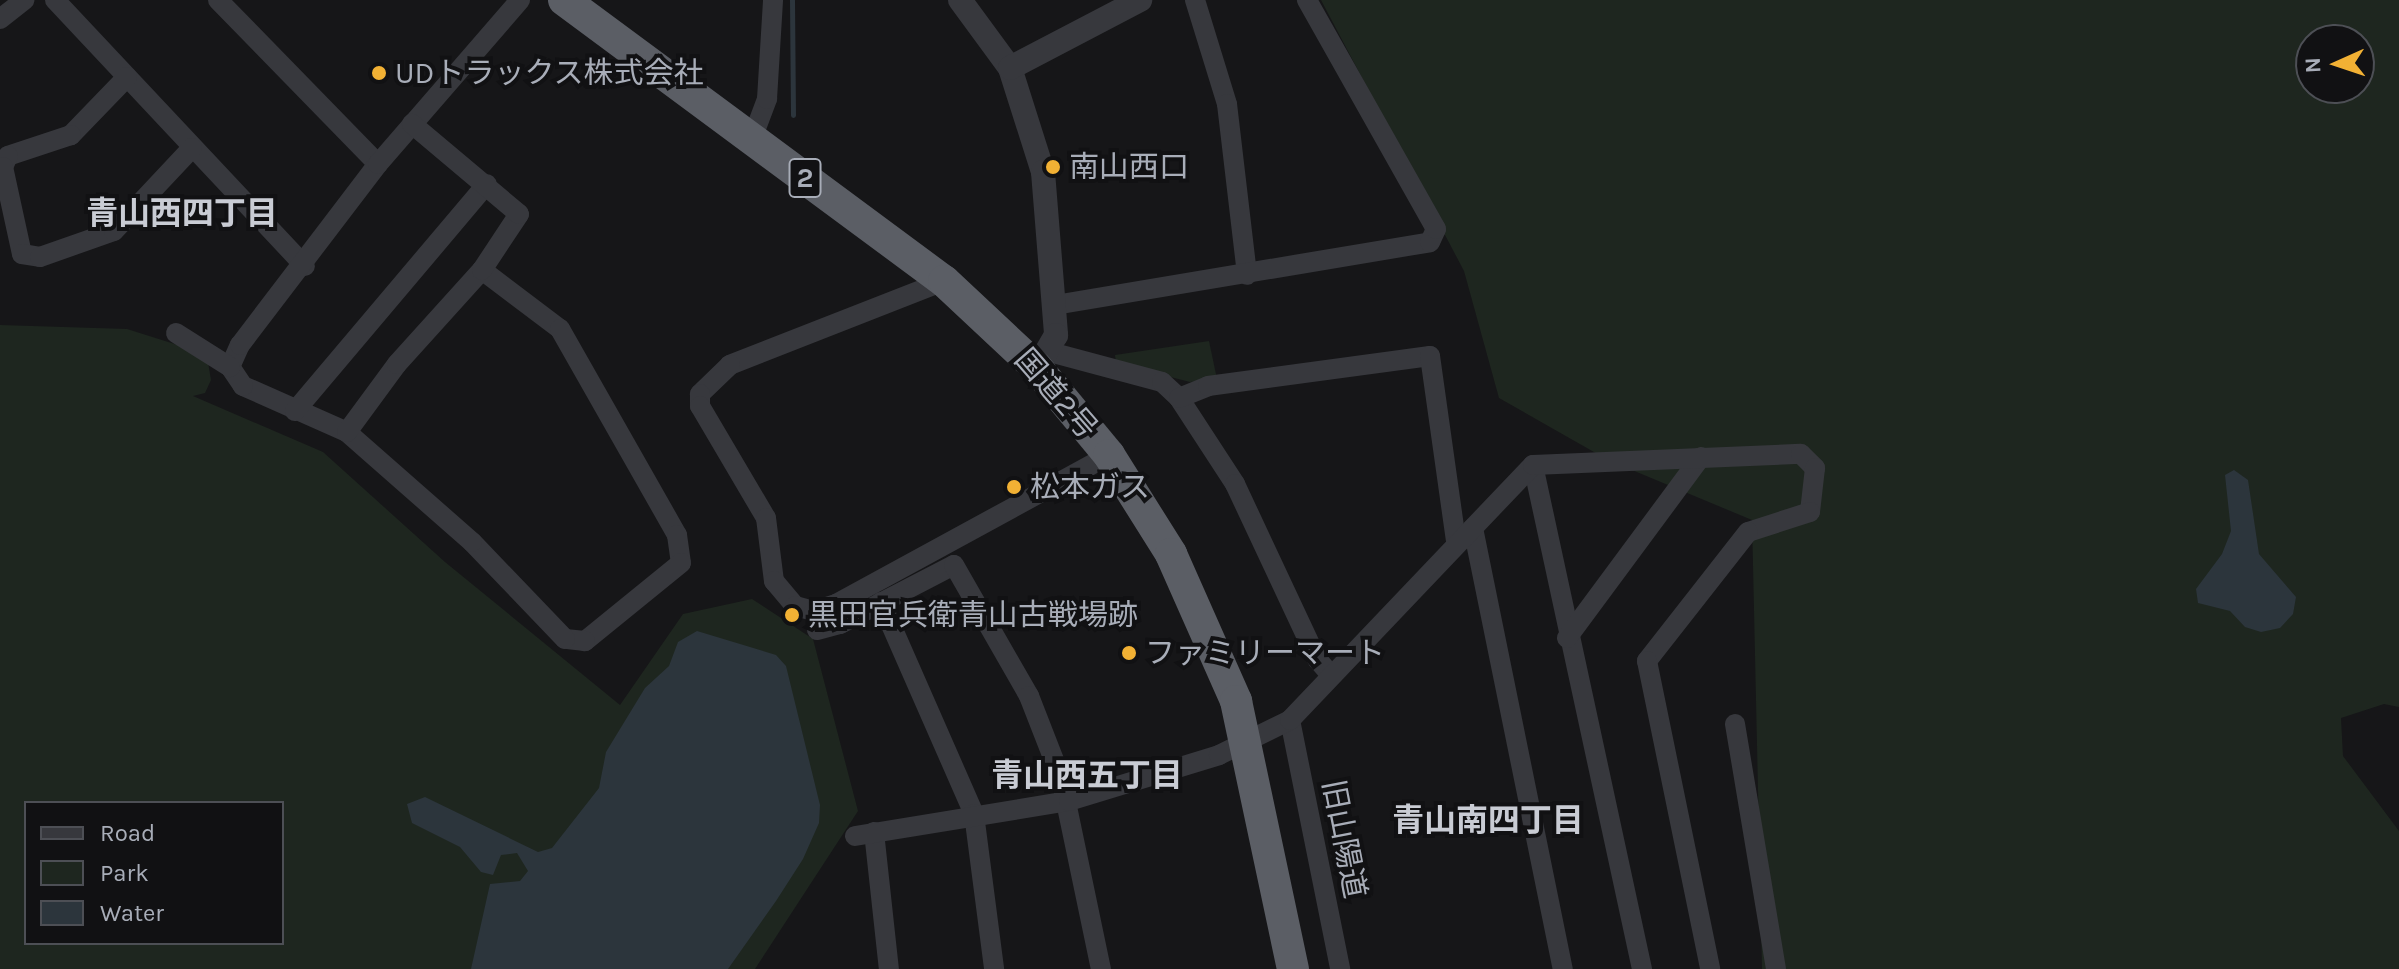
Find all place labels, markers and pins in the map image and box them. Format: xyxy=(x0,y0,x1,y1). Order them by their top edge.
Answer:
place label: UDトラックス株式会社 xyxy=(395,55,704,91)
marker: UDトラックス株式会社 xyxy=(370,64,388,82)
place label: 南山西口 xyxy=(1069,149,1189,185)
marker: 南山西口 xyxy=(1044,158,1062,176)
place label: 松本ガス xyxy=(1030,469,1150,505)
marker: 松本ガス xyxy=(1005,478,1023,496)
place label: 黒田官兵衛青山古戦場跡 xyxy=(808,597,1138,633)
marker: 黒田官兵衛青山古戦場跡 xyxy=(783,606,801,624)
place label: ファミリーマート xyxy=(1145,635,1385,671)
marker: ファミリーマート xyxy=(1120,644,1138,662)

